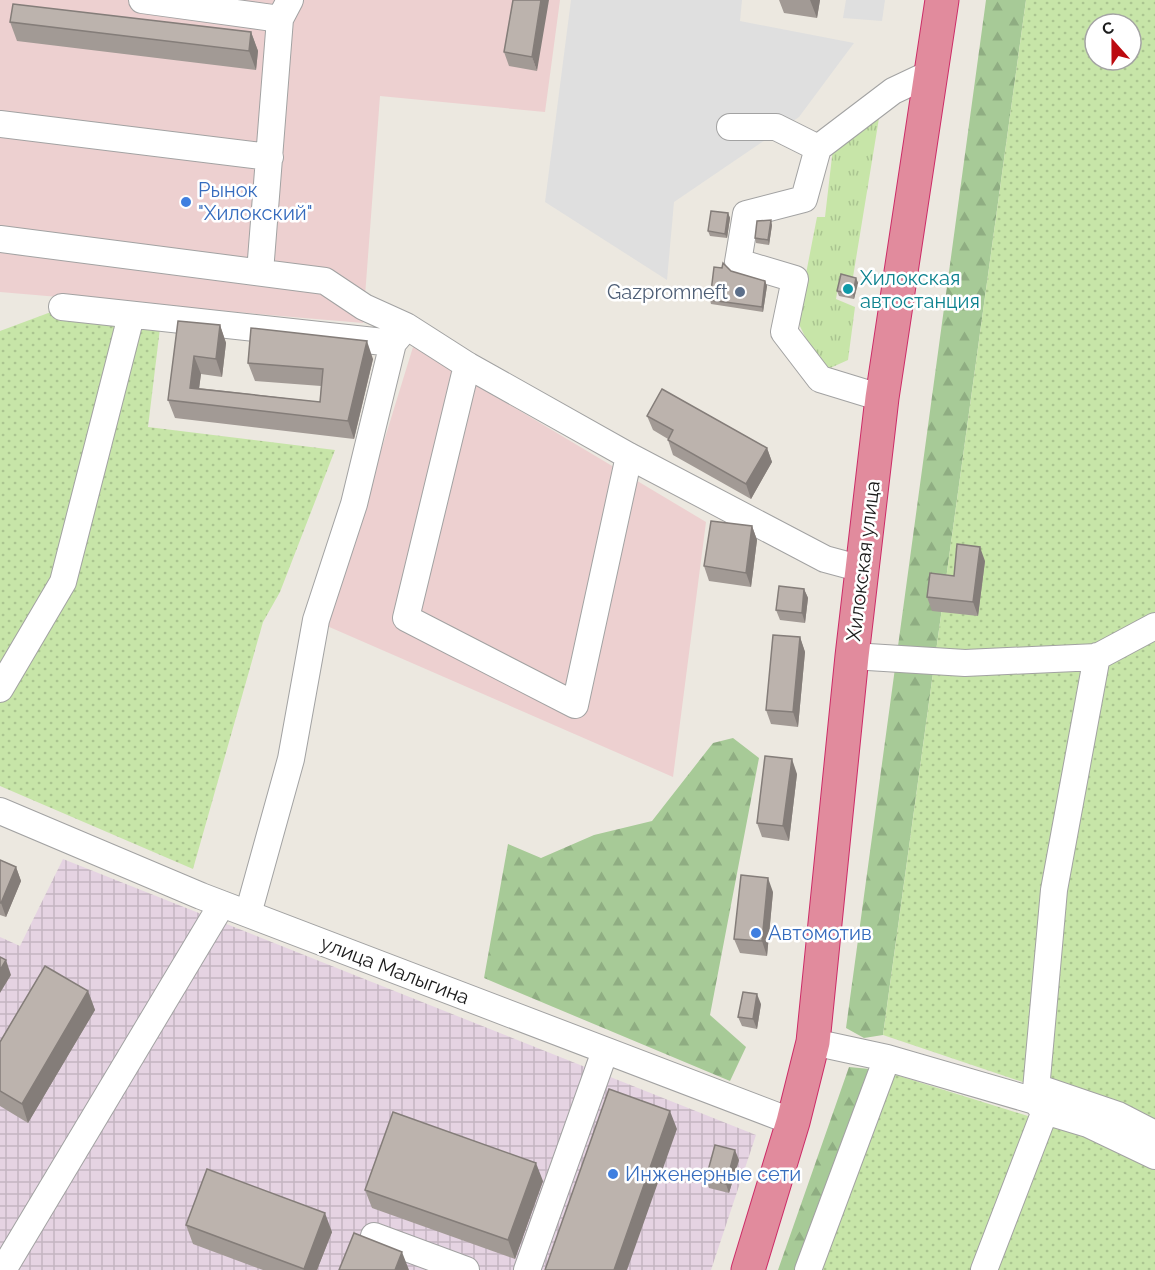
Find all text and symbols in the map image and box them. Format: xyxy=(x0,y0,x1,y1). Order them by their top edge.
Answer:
north arrow xyxy=(1083,12,1143,72)
text: С xyxy=(1099,18,1116,39)
place label: Рынок "Хилокский" xyxy=(198,178,312,225)
marker: Рынок "Хилокский" xyxy=(179,195,193,209)
place label: Хилокская автостанция xyxy=(860,266,980,313)
place label: Gazpromneft xyxy=(607,280,728,304)
marker: Хилокская автостанция xyxy=(841,282,855,296)
marker: Gazpromneft xyxy=(733,285,747,299)
street label: Хилокская улица xyxy=(841,479,885,643)
place label: Автомотив xyxy=(768,921,872,945)
marker: Автомотив xyxy=(749,926,763,940)
street label: улица Малыгина xyxy=(317,931,473,1009)
place label: Инженерные сети xyxy=(625,1162,801,1186)
marker: Инженерные сети xyxy=(606,1167,620,1181)

